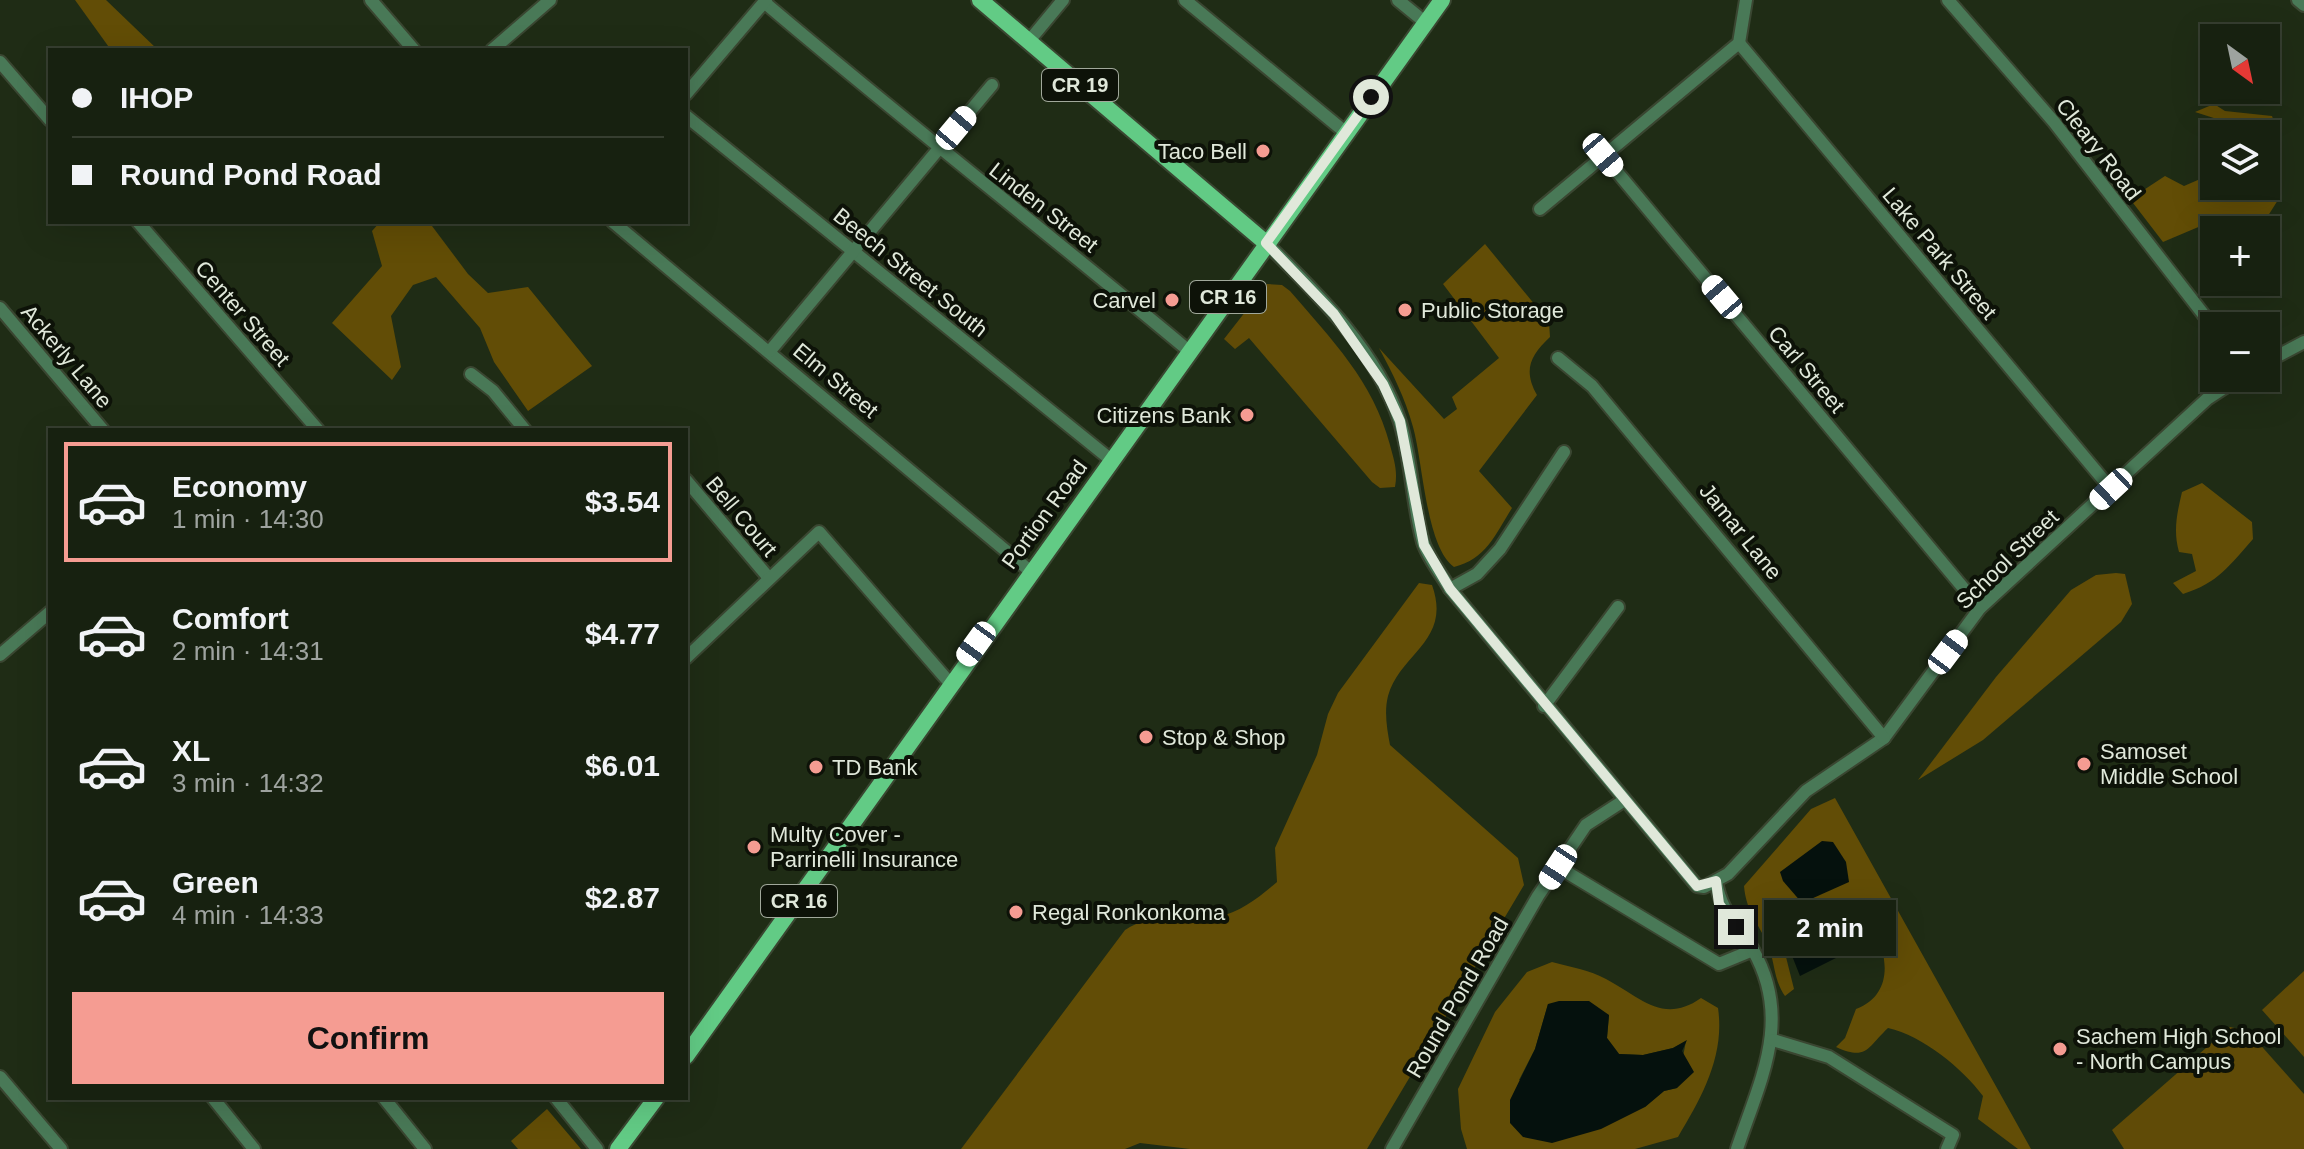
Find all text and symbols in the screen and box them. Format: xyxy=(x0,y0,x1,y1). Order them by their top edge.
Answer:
north arrow xyxy=(2200,24,2280,104)
map controls xyxy=(2200,24,2280,392)
road number: CR 19 xyxy=(1042,69,1118,101)
route start xyxy=(1353,79,1389,115)
text: IHOP xyxy=(120,81,193,114)
street label: Cleary Road xyxy=(2051,93,2146,205)
car xyxy=(931,102,981,154)
button: layers xyxy=(2200,120,2280,200)
car xyxy=(1578,129,1628,181)
place label: Taco Bell xyxy=(1158,139,1247,164)
marker: Taco Bell xyxy=(1254,142,1272,160)
street label: Linden Street xyxy=(984,157,1103,258)
text: Round Pond Road xyxy=(120,158,382,191)
street label: Lake Park Street xyxy=(1877,183,2002,324)
street label: Beech Street South xyxy=(829,203,993,342)
button: + xyxy=(2200,216,2280,296)
street label: Center Street xyxy=(190,256,295,371)
car xyxy=(1697,271,1747,323)
road number: CR 16 xyxy=(1190,281,1266,313)
place label: Carvel xyxy=(1092,288,1156,313)
marker: Carvel xyxy=(1163,291,1181,309)
place label: Public Storage xyxy=(1421,298,1564,323)
street label: Ackerly Lane xyxy=(16,300,117,413)
marker: Public Storage xyxy=(1396,301,1414,319)
button: − xyxy=(2200,312,2280,392)
street label: Carl Street xyxy=(1763,321,1850,418)
street label: Elm Street xyxy=(788,338,883,423)
place label: Citizens Bank xyxy=(1096,403,1232,428)
marker: Citizens Bank xyxy=(1238,406,1256,424)
street label: Portion Road xyxy=(997,455,1092,574)
car xyxy=(2085,464,2137,514)
icon: car xyxy=(76,466,148,538)
text: Economy xyxy=(172,470,307,503)
street label: Bell Court xyxy=(701,471,782,561)
street label: Jamar Lane xyxy=(1694,478,1787,584)
text: $3.54 xyxy=(585,485,660,518)
text: 1 min · 14:30 xyxy=(172,504,324,534)
street label: School Street xyxy=(1951,504,2064,614)
icon: car xyxy=(76,598,148,670)
text: Comfort xyxy=(172,602,289,635)
text: $4.77 xyxy=(585,617,660,650)
car xyxy=(952,618,1000,670)
car xyxy=(1924,626,1972,678)
text: 2 min · 14:31 xyxy=(172,636,324,666)
place label: Stop & Shop xyxy=(1162,725,1286,750)
marker: Stop & Shop xyxy=(1137,728,1155,746)
icon: car xyxy=(76,730,148,802)
text: XL xyxy=(172,734,210,767)
place label: Samoset Middle School xyxy=(2100,739,2238,789)
text: $6.01 xyxy=(585,749,660,782)
place label: TD Bank xyxy=(832,755,919,780)
marker: Samoset Middle School xyxy=(2075,755,2093,773)
marker: TD Bank xyxy=(807,758,825,776)
text: 3 min · 14:32 xyxy=(172,768,324,798)
place label: Multy Cover - Parrinelli Insurance xyxy=(770,822,958,872)
marker: Multy Cover - Parrinelli Insurance xyxy=(745,838,763,856)
car xyxy=(1535,840,1581,894)
icon: car xyxy=(76,862,148,934)
text: Green xyxy=(172,866,259,899)
text: $2.87 xyxy=(585,881,660,914)
road number: CR 16 xyxy=(761,885,837,917)
callout: 2 min xyxy=(1764,899,1896,955)
text: 4 min · 14:33 xyxy=(172,900,324,930)
place label: Regal Ronkonkoma xyxy=(1032,900,1226,925)
marker: Regal Ronkonkoma xyxy=(1007,903,1025,921)
route end xyxy=(1718,909,1754,945)
street label: Round Pond Road xyxy=(1401,913,1514,1082)
text: 2 min xyxy=(1796,913,1864,943)
button: Confirm xyxy=(72,992,664,1084)
place label: Sachem High School - North Campus xyxy=(2076,1024,2281,1074)
marker: Sachem High School - North Campus xyxy=(2051,1040,2069,1058)

